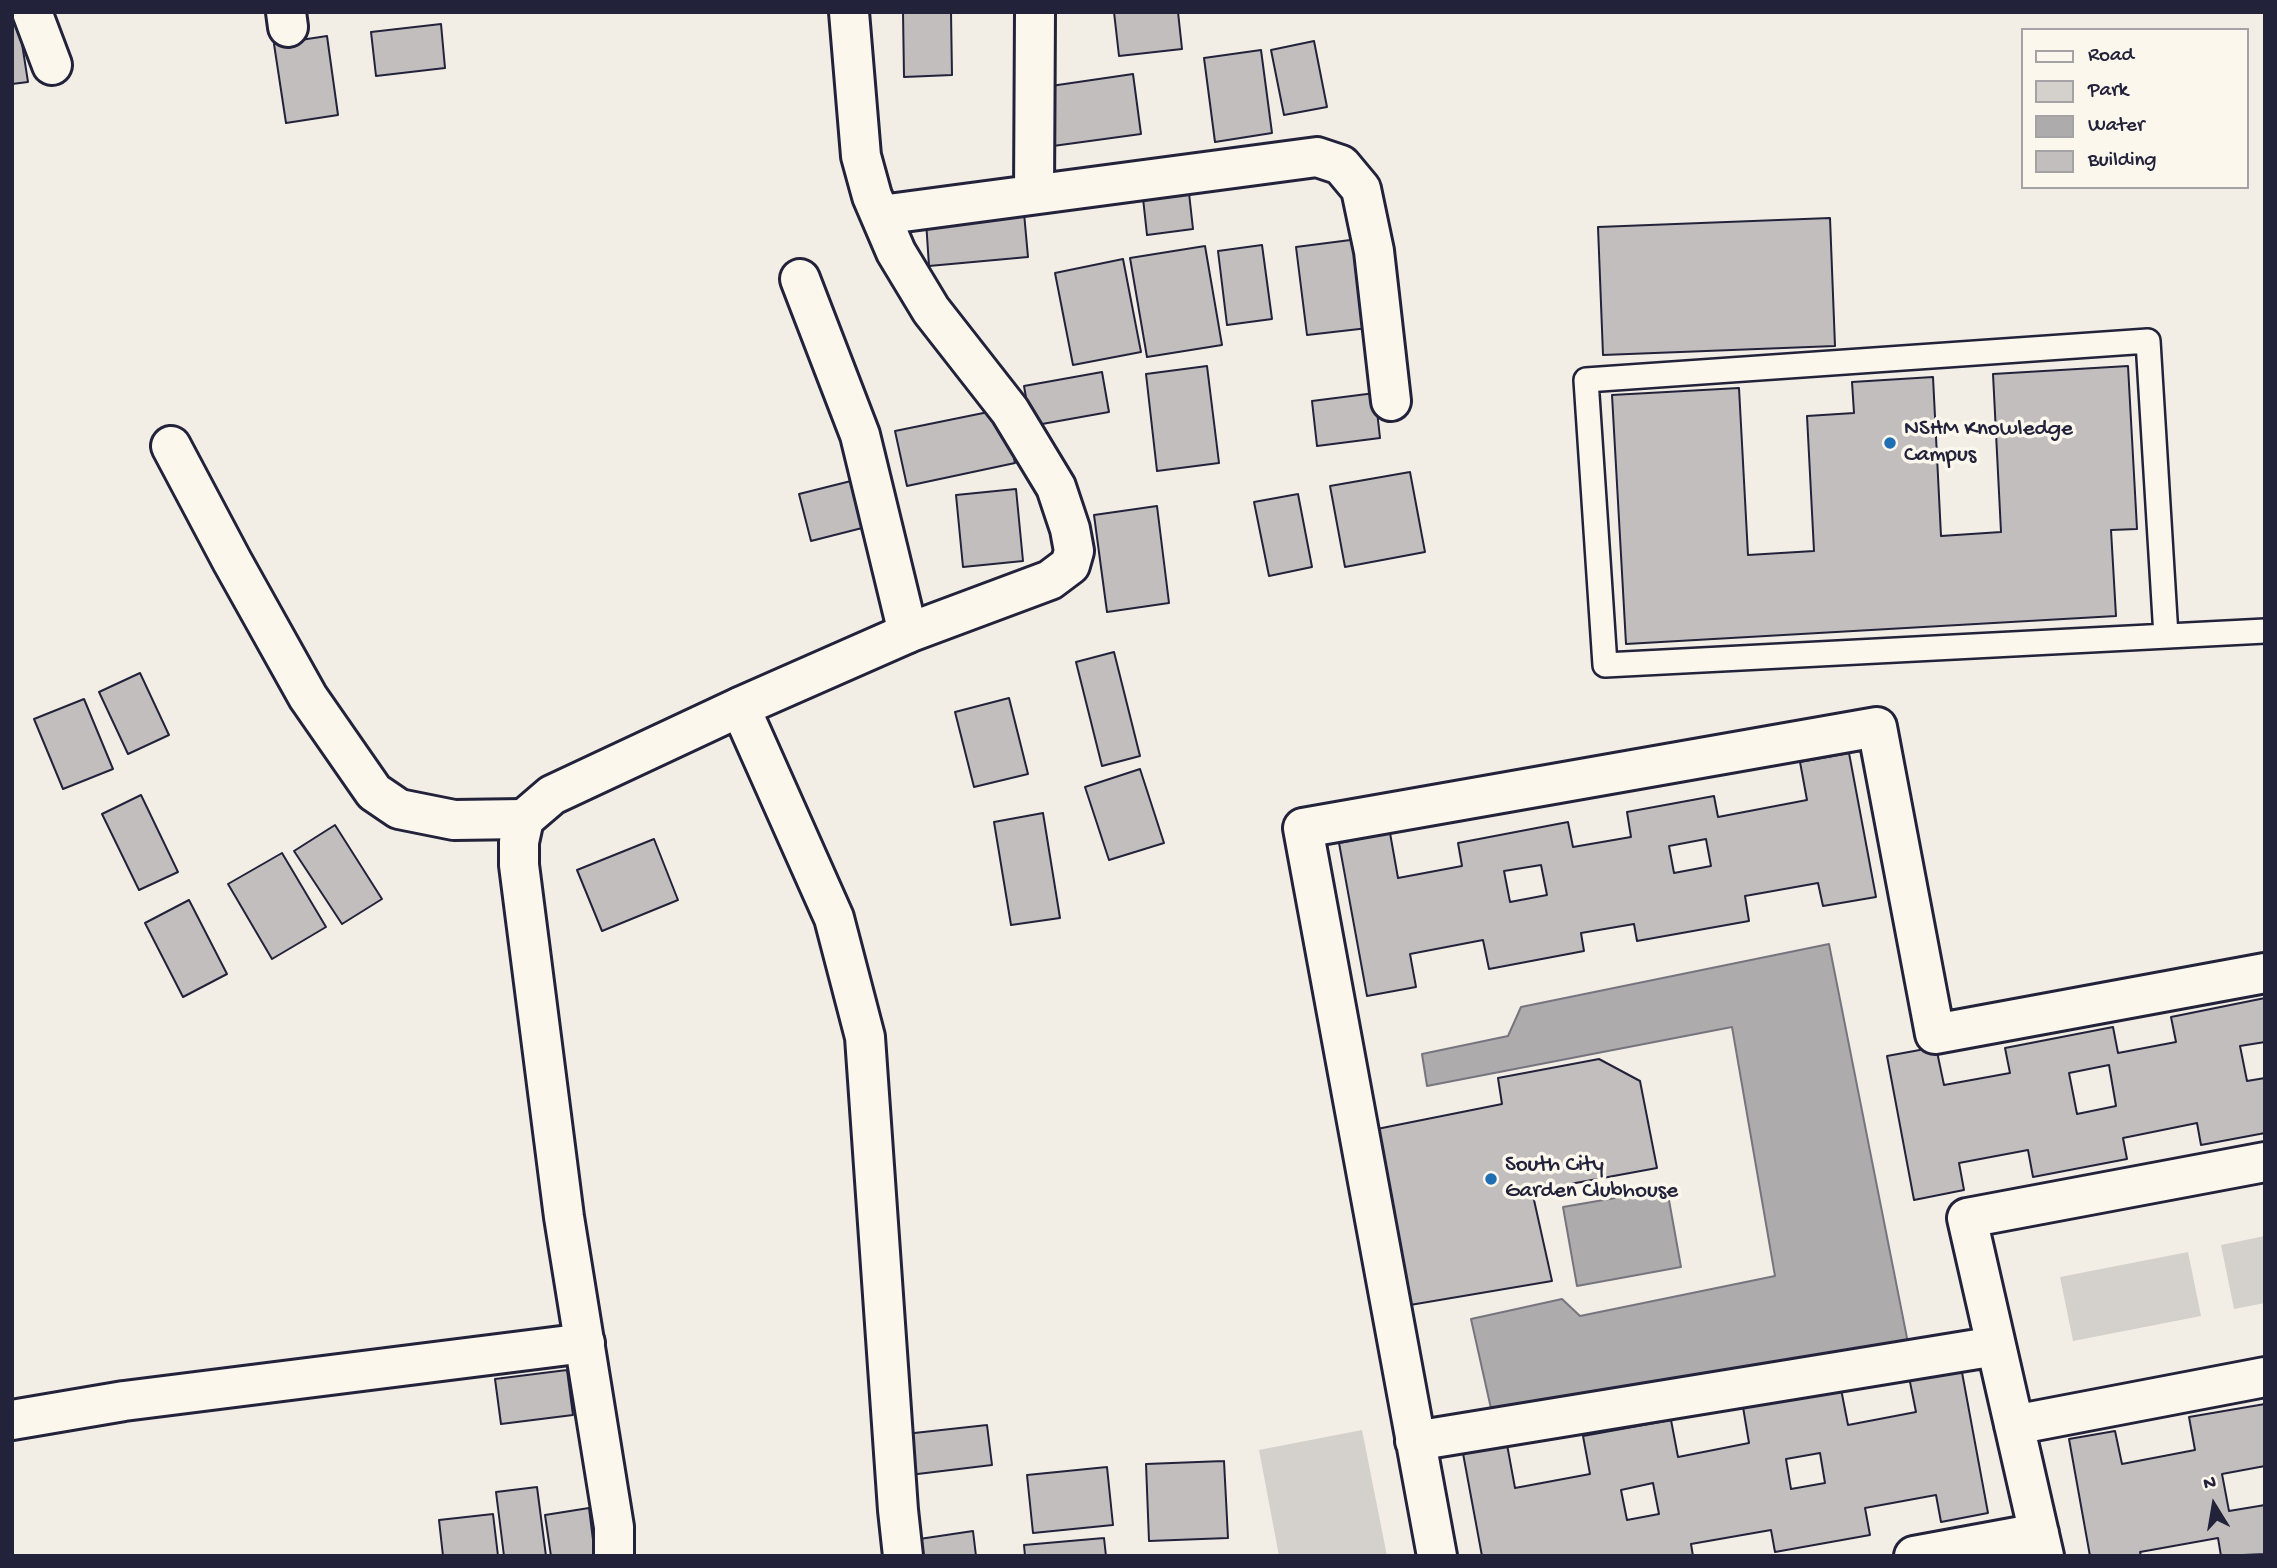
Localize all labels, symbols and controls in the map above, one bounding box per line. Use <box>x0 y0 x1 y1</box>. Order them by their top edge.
legend <box>2022 28 2249 189</box>
text: Road <box>2088 44 2134 69</box>
text: Park <box>2088 79 2128 104</box>
text: Water <box>2088 114 2144 139</box>
text: Building <box>2088 149 2157 174</box>
place label: NSHM Knowledge Campus <box>1904 416 2073 470</box>
marker: NSHM Knowledge Campus <box>1882 435 1898 451</box>
place label: South City Garden Clubhouse <box>1505 1152 1678 1206</box>
marker: South City Garden Clubhouse <box>1483 1171 1499 1187</box>
north arrow <box>2179 1470 2249 1540</box>
text: N <box>2202 1471 2218 1496</box>

